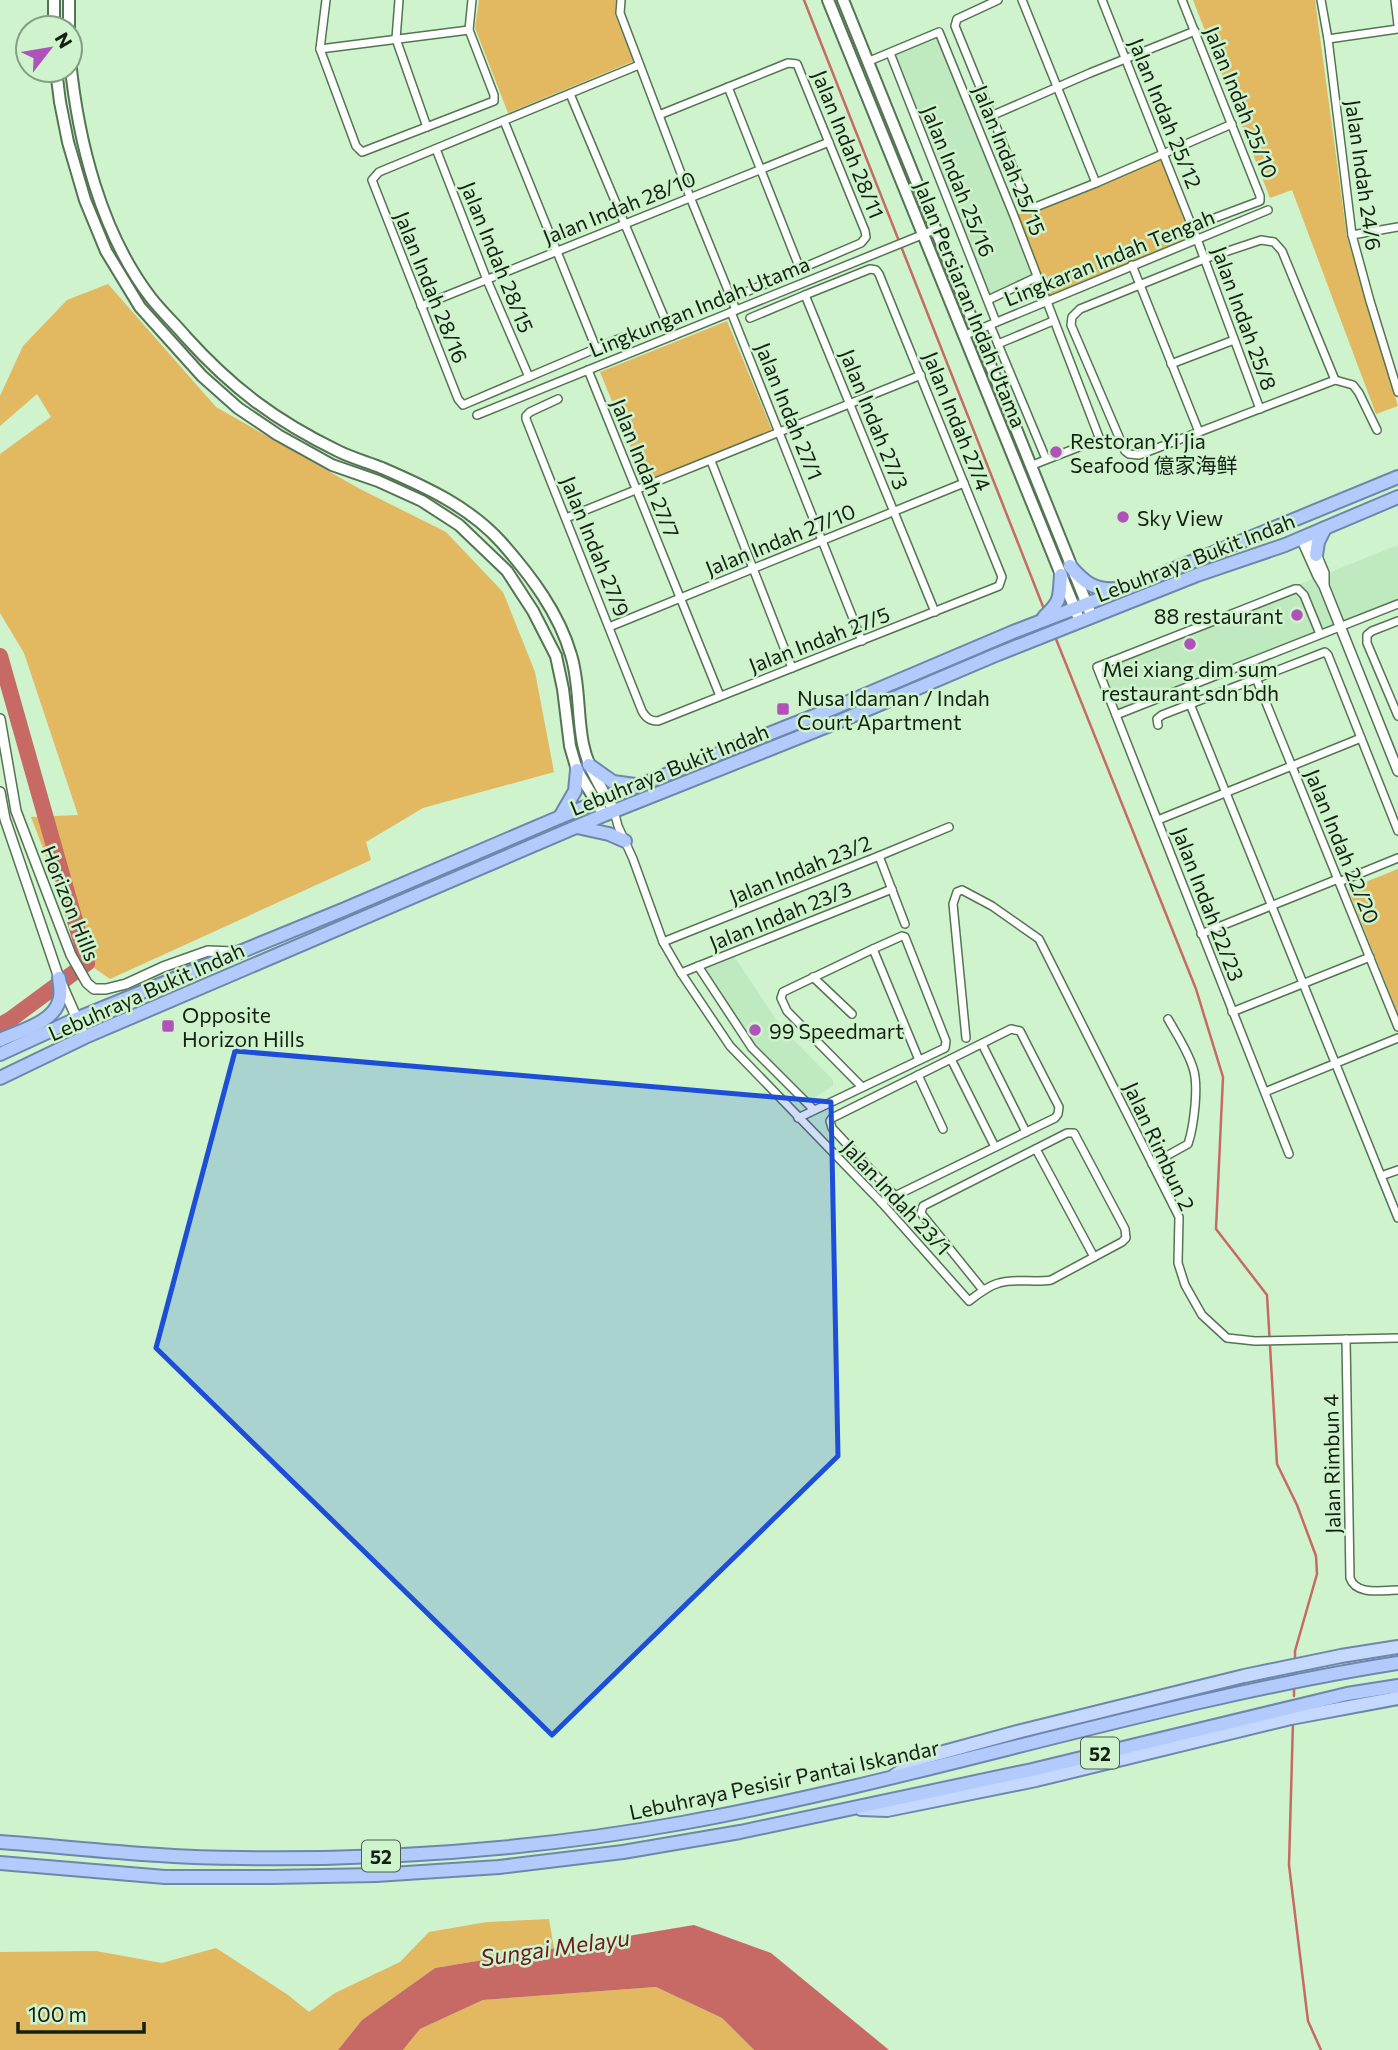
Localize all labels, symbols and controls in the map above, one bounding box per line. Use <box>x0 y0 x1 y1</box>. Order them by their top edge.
north arrow <box>14 14 84 84</box>
street label: Jalan Indah 25/10 <box>1200 22 1284 182</box>
text: N <box>50 28 78 52</box>
street label: Jalan Indah 25/12 <box>1124 34 1208 192</box>
street label: Jalan Indah 28/11 <box>808 66 890 222</box>
street label: Jalan Indah 25/15 <box>968 81 1052 239</box>
street label: Jalan Indah 24/6 <box>1341 98 1387 252</box>
street label: Jalan Indah 25/16 <box>917 102 1001 260</box>
street label: Jalan Indah 28/10 <box>539 165 699 249</box>
street label: Jalan Persiaran Indah Utama <box>910 177 1032 431</box>
street label: Jalan Indah 28/15 <box>456 178 540 336</box>
street label: Lingkaran Indah Tengah <box>1000 203 1218 311</box>
street label: Jalan Indah 28/16 <box>390 207 474 367</box>
street label: Jalan Indah 25/8 <box>1207 243 1283 393</box>
street label: Lingkungan Indah Utama <box>585 250 813 362</box>
street label: Jalan Indah 27/1 <box>751 339 829 483</box>
street label: Jalan Indah 27/3 <box>835 345 915 493</box>
street label: Jalan Indah 27/4 <box>919 348 997 495</box>
street label: Jalan Indah 27/7 <box>607 395 685 541</box>
place label: Restoran Yi Jia Seafood 億家海鲜 <box>1070 428 1237 477</box>
marker: Restoran Yi Jia Seafood 億家海鲜 <box>1048 444 1064 460</box>
street label: Jalan Indah 27/9 <box>556 472 636 620</box>
street label: Jalan Indah 27/10 <box>701 497 859 581</box>
place label: Sky View <box>1137 505 1223 530</box>
street label: Lebuhraya Bukit Indah <box>1092 507 1298 607</box>
marker: Sky View <box>1115 509 1131 525</box>
street label: Jalan Indah 27/5 <box>745 601 893 677</box>
place label: 88 restaurant <box>1154 603 1283 628</box>
marker: 88 restaurant <box>1289 607 1305 623</box>
marker: Mei xiang dim sum restaurant sdn bdh <box>1182 636 1198 652</box>
place label: Mei xiang dim sum restaurant sdn bdh <box>1101 656 1279 705</box>
place label: Nusa Idaman / Indah Court Apartment <box>797 685 990 734</box>
marker: Nusa Idaman / Indah Court Apartment <box>775 701 791 717</box>
street label: Lebuhraya Bukit Indah <box>566 718 772 820</box>
street label: Jalan Indah 22/20 <box>1301 765 1385 927</box>
street label: Jalan Indah 22/23 <box>1168 824 1250 984</box>
street label: Jalan Indah 23/2 <box>725 829 875 909</box>
street label: Horizon Hills <box>36 842 106 964</box>
street label: Jalan Indah 23/3 <box>705 875 855 955</box>
street label: Lebuhraya Bukit Indah <box>44 937 248 1045</box>
place label: Opposite Horizon Hills <box>182 1002 304 1051</box>
marker: Opposite Horizon Hills <box>160 1018 176 1034</box>
place label: 99 Speedmart <box>769 1018 904 1043</box>
marker: 99 Speedmart <box>747 1022 763 1038</box>
street label: Jalan Rimbun 2 <box>1119 1078 1201 1214</box>
street label: Jalan Indah 23/1 <box>837 1134 957 1260</box>
street label: Jalan Rimbun 4 <box>1317 1393 1345 1534</box>
street label: Lebuhraya Pesisir Pantai Iskandar <box>627 1734 941 1824</box>
road number: 52 <box>1081 1737 1119 1768</box>
road number: 52 <box>362 1840 400 1872</box>
water label: Sungai Melayu <box>479 1923 632 1971</box>
scale bar <box>18 1990 144 2034</box>
text: 100 m <box>28 2001 87 2026</box>

